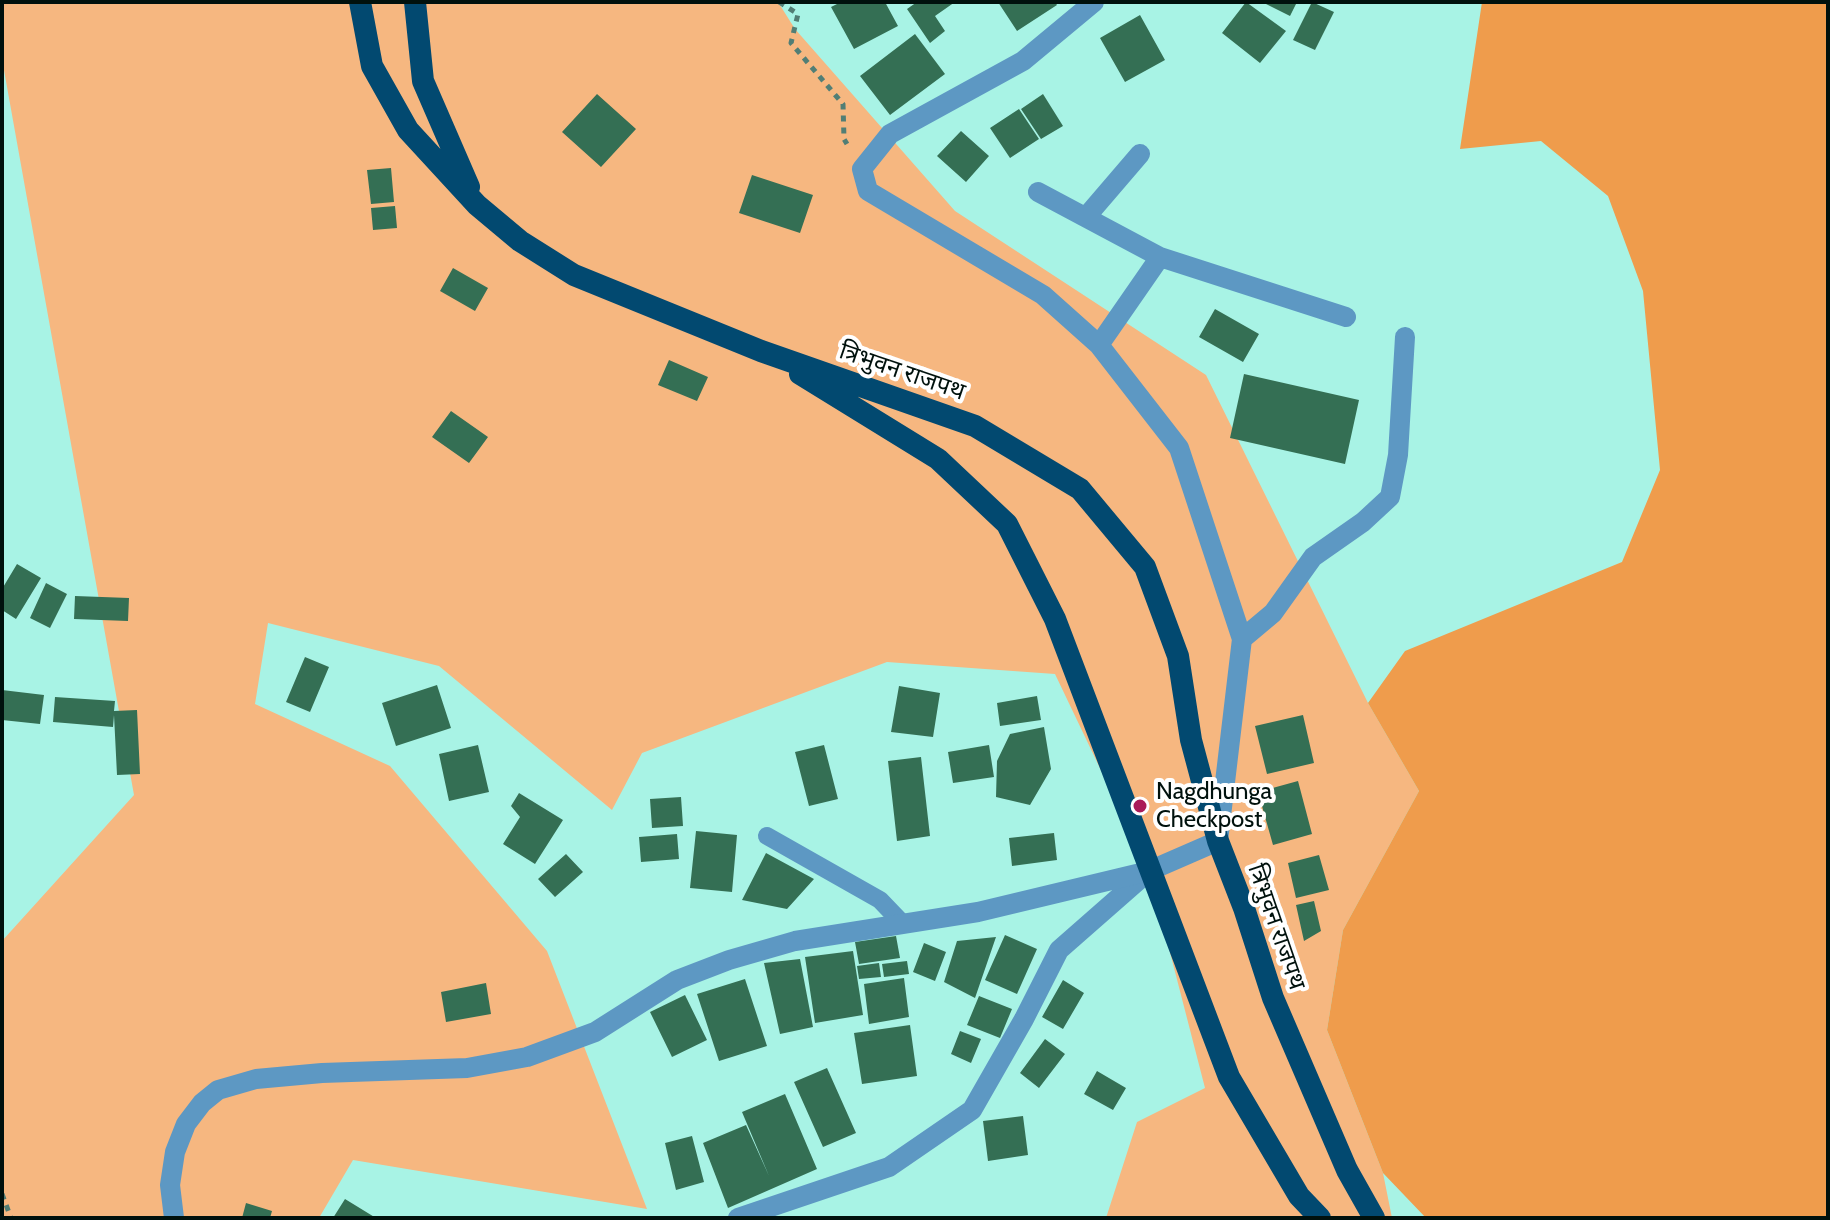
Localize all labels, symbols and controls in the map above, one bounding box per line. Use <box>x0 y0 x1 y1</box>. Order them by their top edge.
street label: त्रिभुवन राजपथ <box>835 337 969 407</box>
place label: Nagdhunga Checkpost <box>1156 778 1272 834</box>
marker: Nagdhunga Checkpost <box>1131 797 1149 815</box>
street label: त्रिभुवन राजपथ <box>1241 860 1311 994</box>

